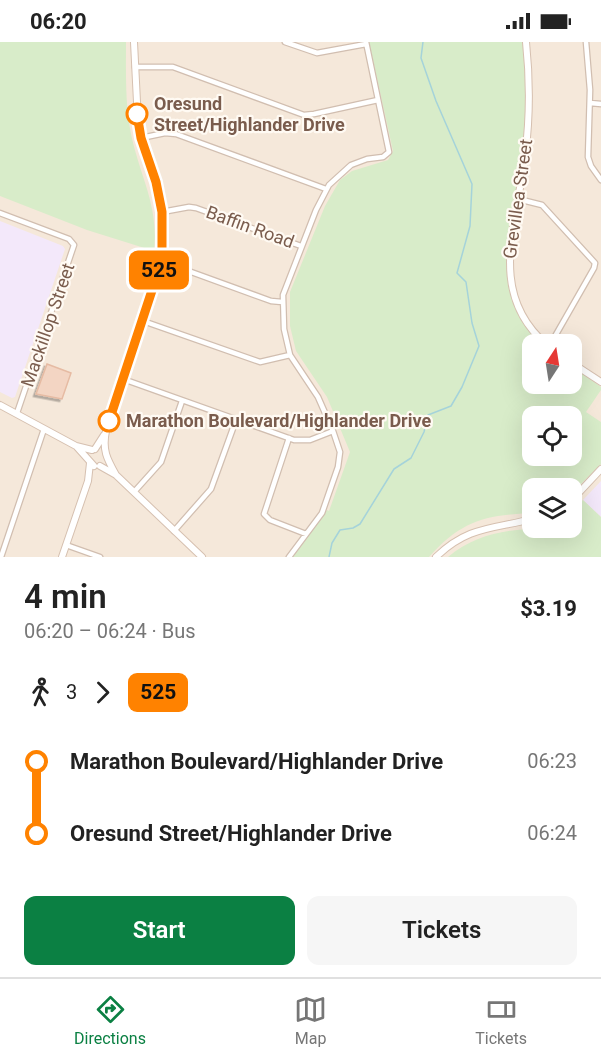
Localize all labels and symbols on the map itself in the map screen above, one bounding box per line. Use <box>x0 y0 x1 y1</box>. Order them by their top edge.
place label: Oresund Street/Highlander Drive <box>154 93 345 135</box>
marker: Oresund Street/Highlander Drive <box>126 103 148 125</box>
street label: Grevillea Street <box>499 138 536 260</box>
street label: Baffin Road <box>203 201 297 252</box>
line badge: 525 <box>124 250 194 290</box>
street label: Mackillop Street <box>17 260 79 389</box>
north arrow <box>522 334 582 394</box>
marker: Marathon Boulevard/Highlander Drive <box>98 410 120 432</box>
place label: Marathon Boulevard/Highlander Drive <box>126 410 431 431</box>

